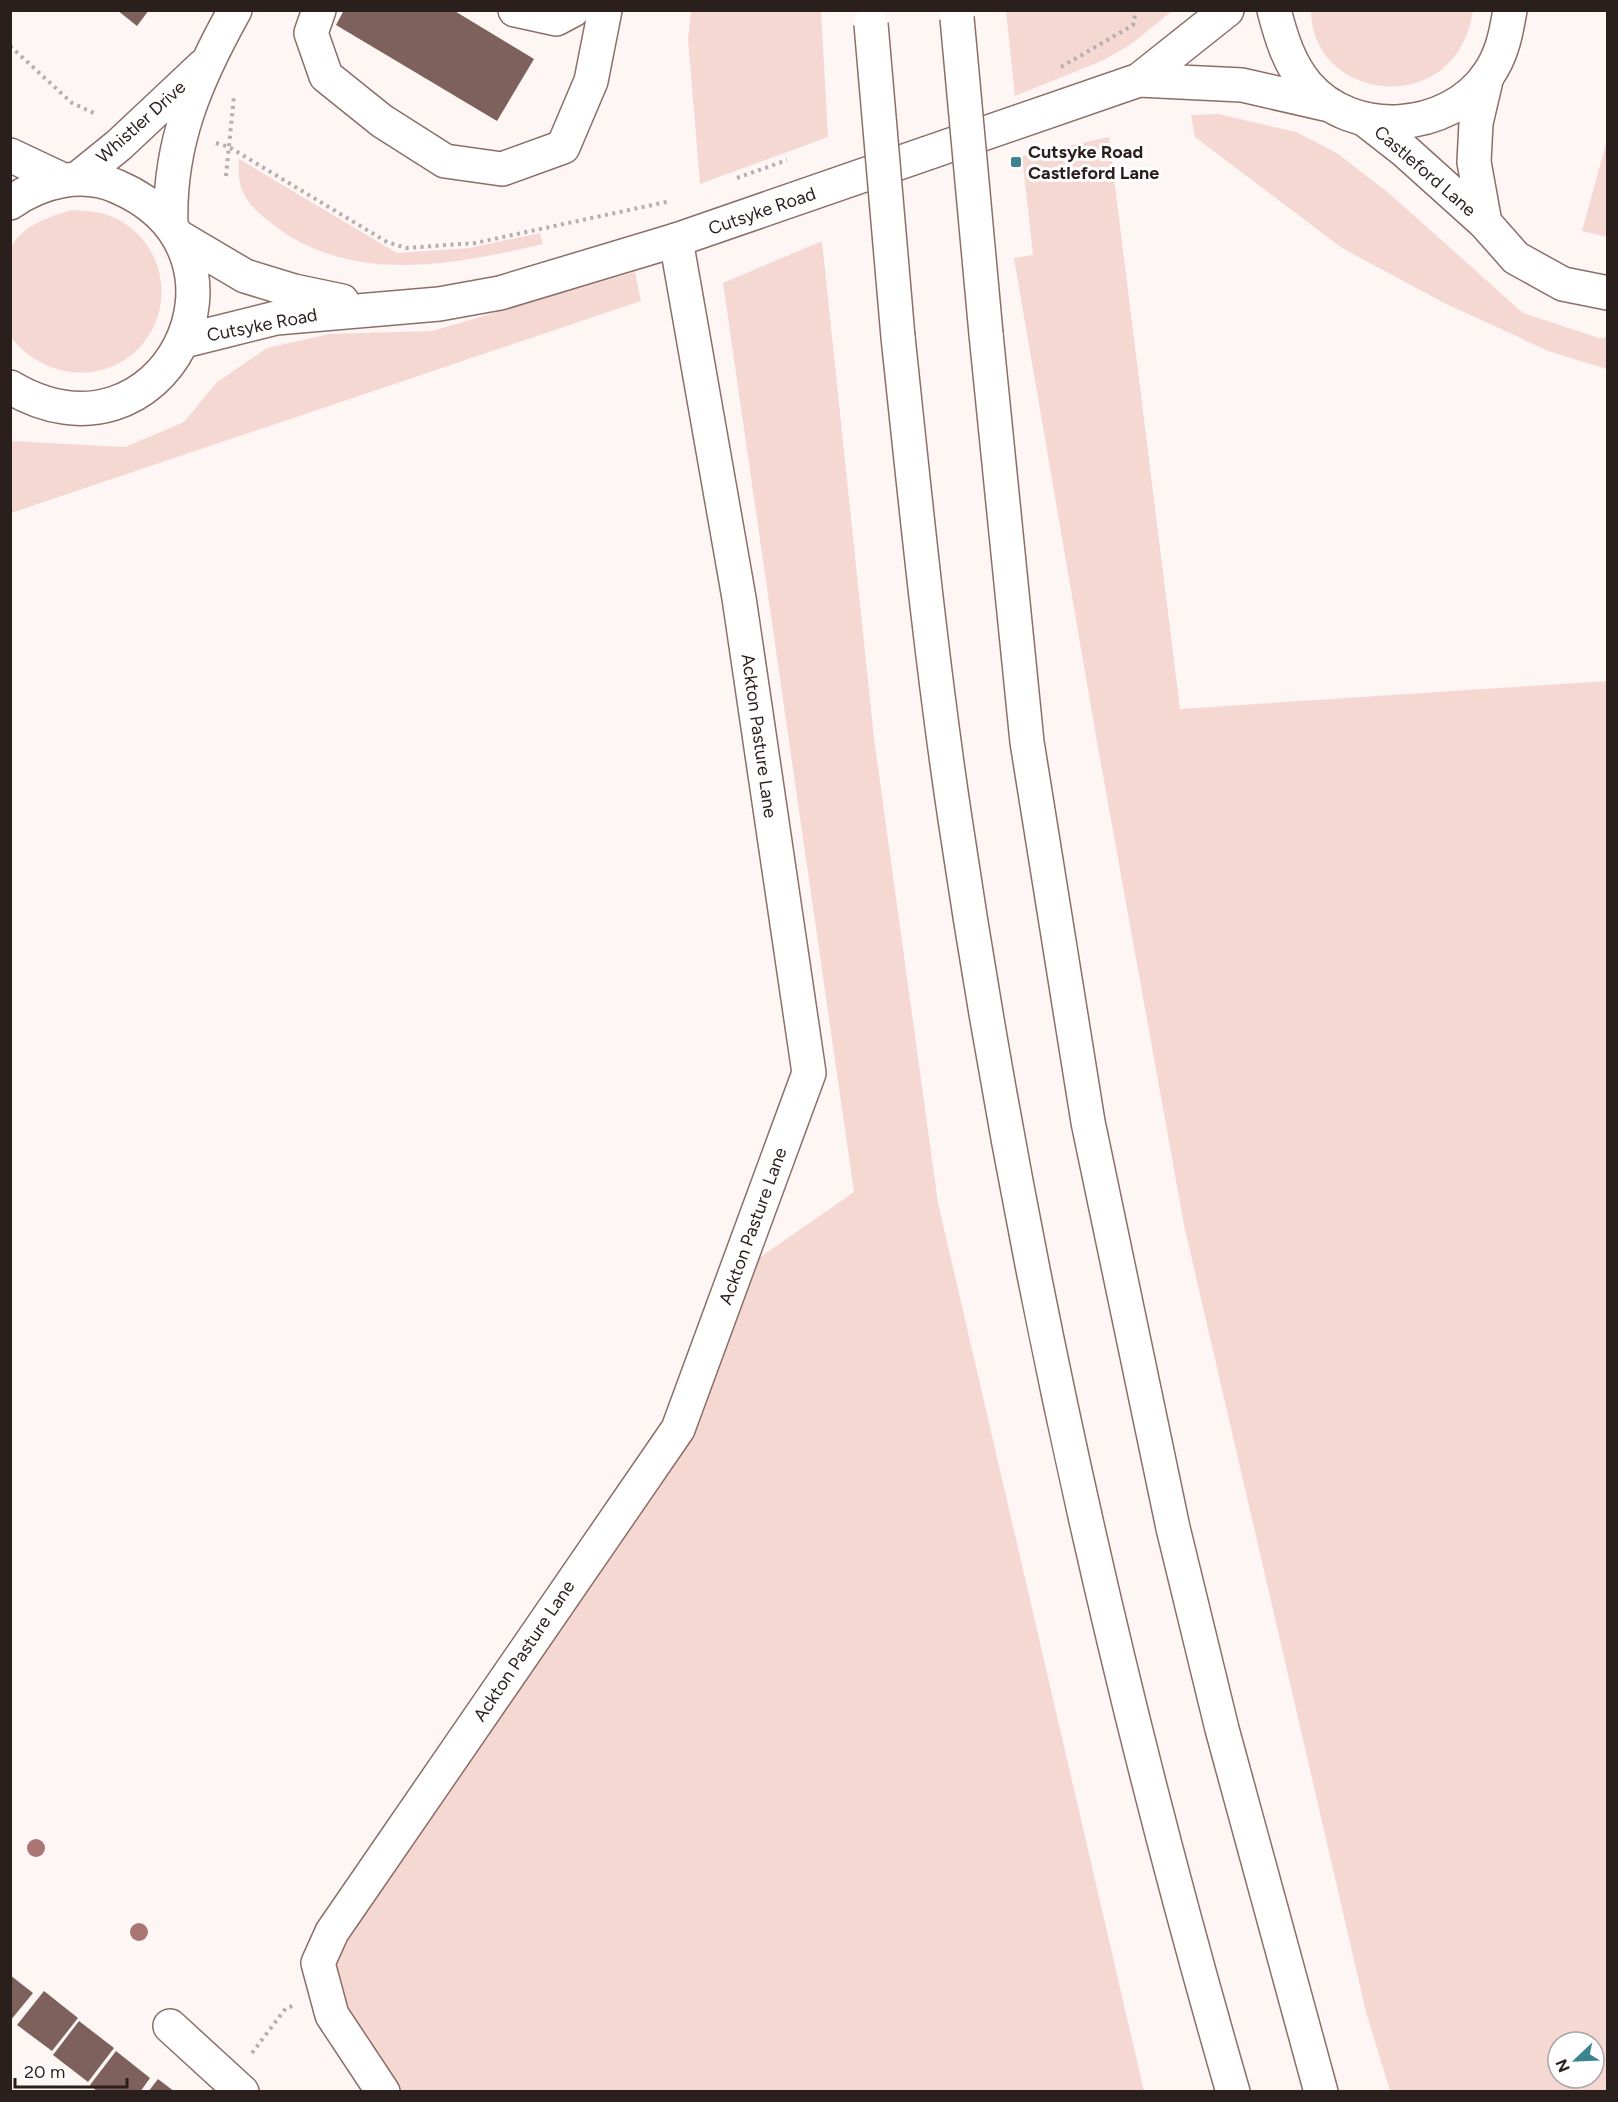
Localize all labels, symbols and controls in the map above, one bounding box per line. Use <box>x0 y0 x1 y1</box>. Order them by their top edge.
street label: Whistler Drive <box>92 76 190 168</box>
street label: Castleford Lane <box>1370 121 1481 221</box>
place label: Cutsyke Road Castleford Lane <box>1028 141 1159 184</box>
marker: Cutsyke Road Castleford Lane <box>1009 155 1023 169</box>
street label: Cutsyke Road <box>705 182 819 240</box>
street label: Cutsyke Road <box>205 304 319 346</box>
street label: Ackton Pasture Lane <box>737 652 781 820</box>
street label: Ackton Pasture Lane <box>714 1144 792 1308</box>
street label: Ackton Pasture Lane <box>469 1576 580 1726</box>
north arrow <box>1546 2030 1606 2090</box>
scale bar <box>15 2051 128 2089</box>
text: N <box>1551 2056 1574 2075</box>
text: 20 m <box>24 2061 65 2083</box>

